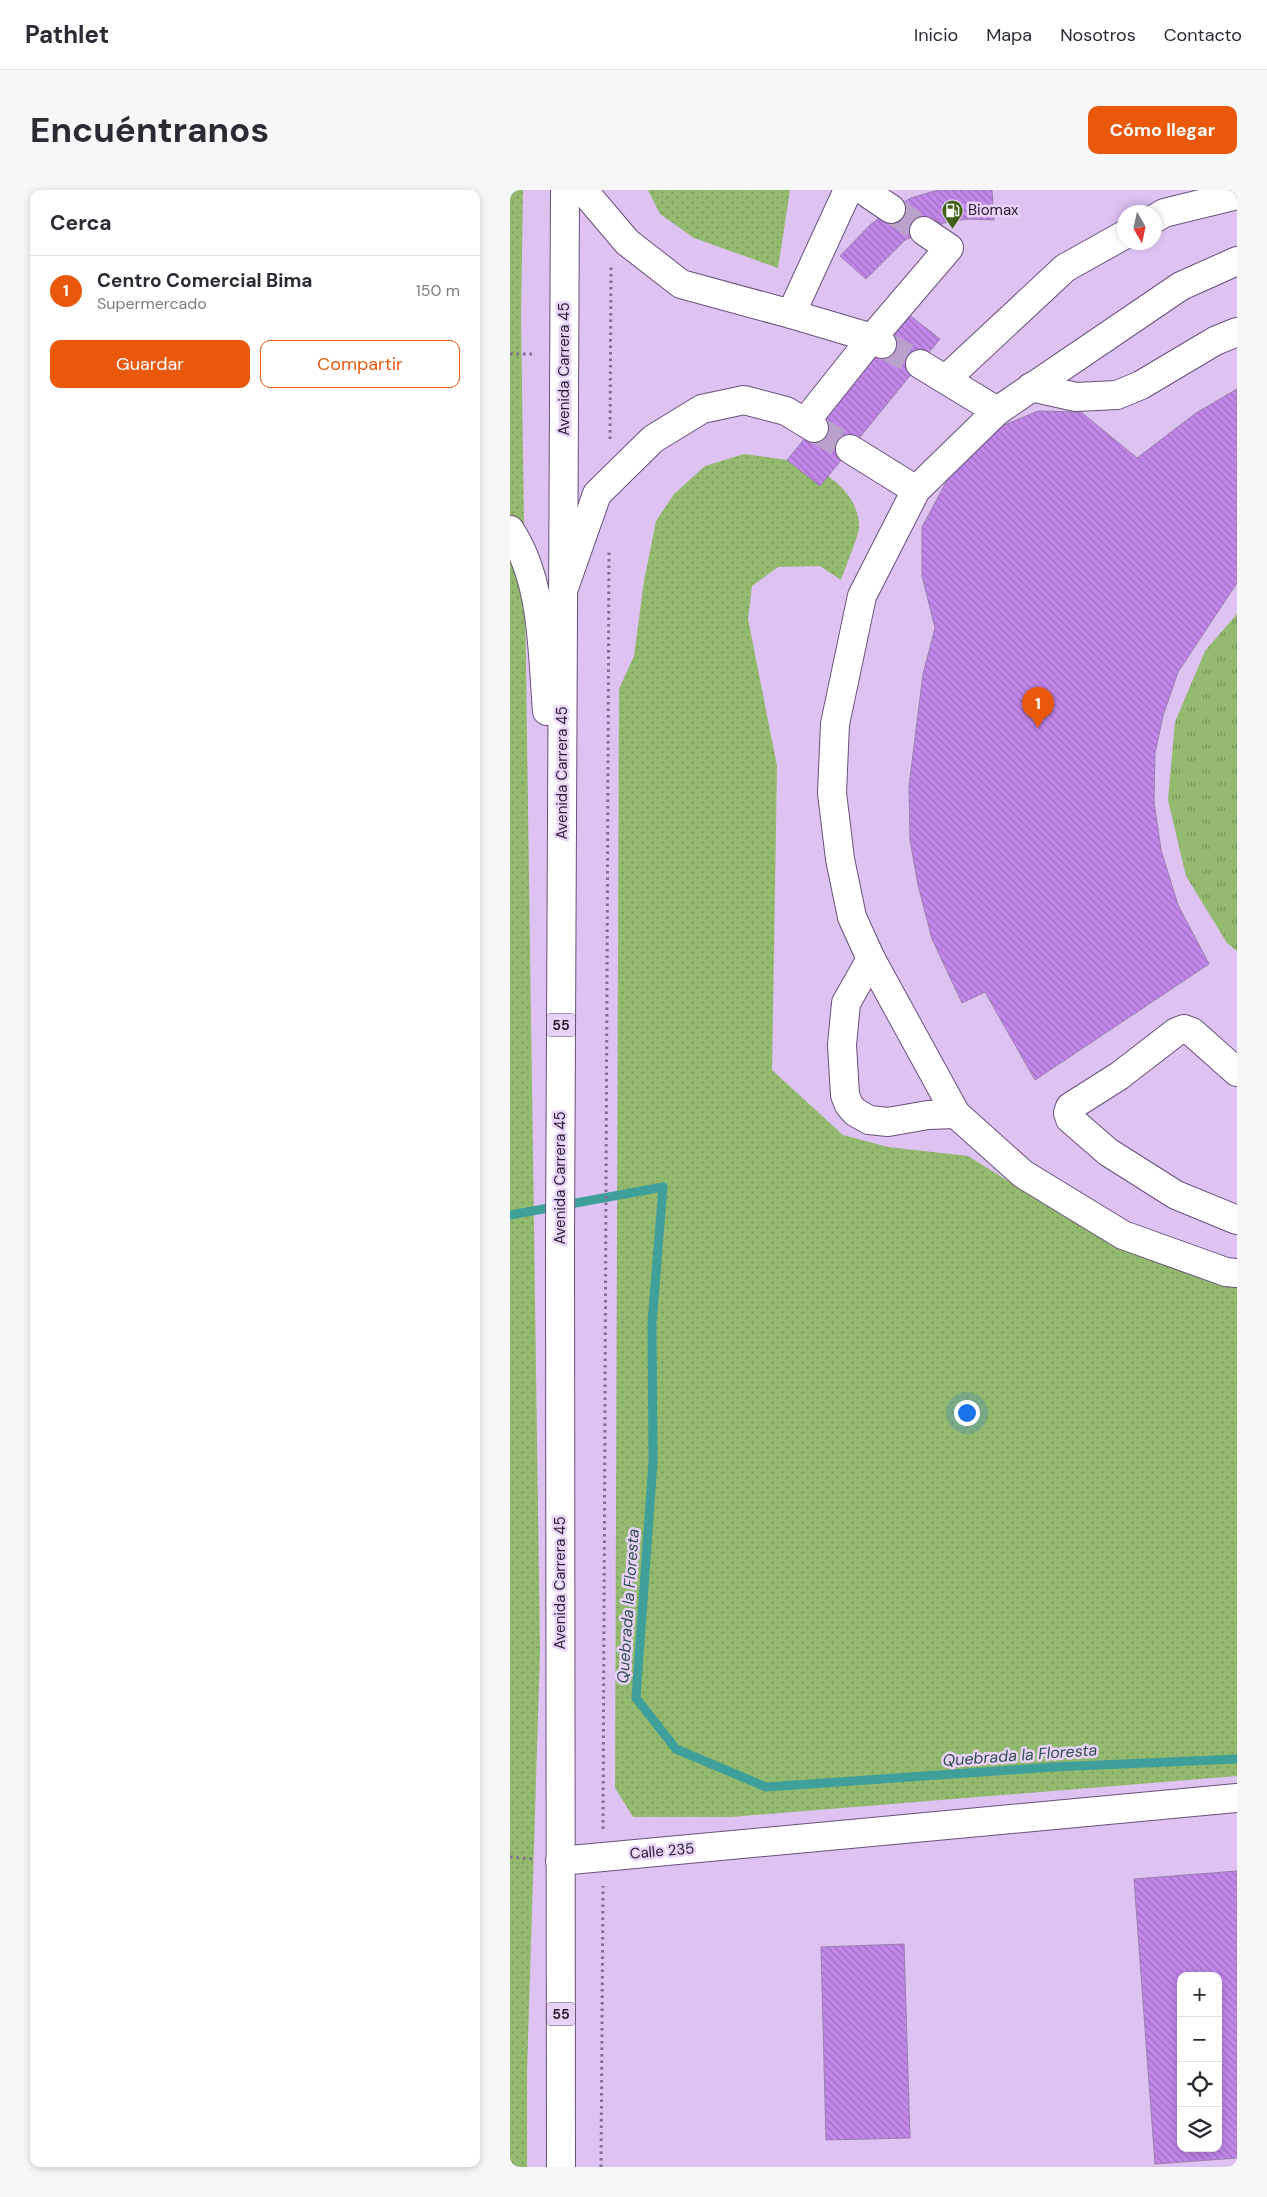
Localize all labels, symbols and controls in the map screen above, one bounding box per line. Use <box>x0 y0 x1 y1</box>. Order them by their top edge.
text: Pathlet <box>25 19 109 50</box>
text: Inicio <box>914 23 958 47</box>
text: Mapa <box>986 23 1032 47</box>
text: Nosotros <box>1060 23 1136 47</box>
text: Contacto <box>1164 23 1242 47</box>
button: Cómo llegar <box>1088 106 1237 154</box>
text: Encuéntranos <box>30 107 269 153</box>
fuel station icon: Biomax <box>940 198 964 229</box>
place label: Biomax <box>968 200 1019 220</box>
north arrow <box>1117 205 1162 250</box>
text: Cerca <box>50 209 112 237</box>
text: Centro Comercial Bima <box>97 268 312 293</box>
text: 1 <box>63 280 69 301</box>
text: 150 m <box>416 280 460 301</box>
text: Supermercado <box>97 293 207 314</box>
street label: Avenida Carrera 45 <box>554 302 574 436</box>
button: Guardar <box>50 340 250 388</box>
button: Compartir <box>260 340 460 388</box>
pin: 1 <box>1022 687 1054 728</box>
street label: Avenida Carrera 45 <box>552 706 572 840</box>
road number: 55 <box>547 1014 575 1036</box>
street label: Avenida Carrera 45 <box>550 1111 570 1245</box>
your location <box>954 1400 980 1426</box>
street label: Avenida Carrera 45 <box>550 1516 570 1650</box>
water label: Quebrada la Floresta <box>612 1528 644 1684</box>
water label: Quebrada la Floresta <box>942 1739 1098 1771</box>
street label: Calle 235 <box>629 1838 695 1864</box>
map controls <box>1177 1972 1222 2152</box>
button: + <box>1177 1972 1222 2017</box>
road number: 55 <box>547 2002 575 2026</box>
button: − <box>1177 2017 1222 2062</box>
button: locate <box>1177 2062 1222 2107</box>
button: layers <box>1177 2107 1222 2152</box>

